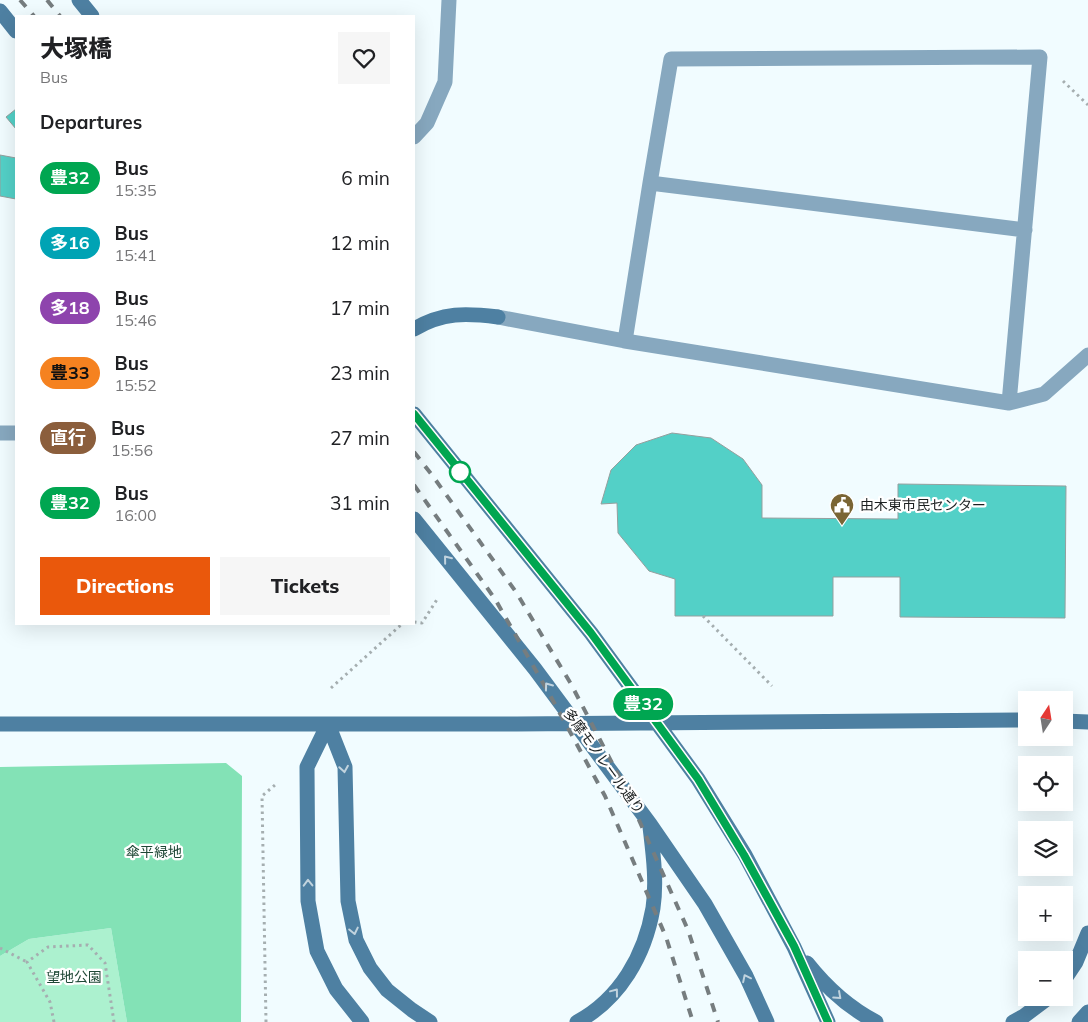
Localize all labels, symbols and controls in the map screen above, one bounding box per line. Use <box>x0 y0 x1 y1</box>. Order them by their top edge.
button: heart <box>338 32 390 84</box>
text: 大塚橋 <box>40 33 112 63</box>
text: Bus <box>40 67 68 87</box>
text: Departures <box>40 110 142 134</box>
text: Bus <box>115 156 149 180</box>
text: 豊32 <box>50 166 90 189</box>
text: 6 min <box>341 166 390 190</box>
text: 15:35 <box>115 180 157 200</box>
text: Bus <box>115 221 149 245</box>
text: 多16 <box>50 231 90 254</box>
text: 12 min <box>330 231 390 255</box>
text: 15:41 <box>115 245 157 265</box>
text: Bus <box>115 286 149 310</box>
text: 多18 <box>50 296 90 319</box>
text: 17 min <box>330 296 390 320</box>
text: 15:46 <box>115 310 157 330</box>
text: Bus <box>115 351 149 375</box>
text: 豊33 <box>50 361 90 384</box>
text: 23 min <box>330 361 390 385</box>
text: 15:52 <box>115 375 157 395</box>
text: Bus <box>111 416 145 440</box>
text: 直行 <box>50 426 86 449</box>
text: 27 min <box>330 426 390 450</box>
text: 15:56 <box>111 440 153 460</box>
unlabelled marker <box>449 461 471 483</box>
text: Bus <box>115 481 149 505</box>
text: 豊32 <box>50 491 90 514</box>
text: 31 min <box>330 491 390 515</box>
public building icon: 由木東市民センター <box>829 492 855 526</box>
place label: 由木東市民センター <box>860 496 986 514</box>
text: 16:00 <box>115 505 157 525</box>
one-way arrow <box>443 556 452 565</box>
button: Directions <box>40 557 210 615</box>
button: Tickets <box>220 557 390 615</box>
one-way arrow <box>545 682 554 692</box>
line badge: 豊32 <box>614 688 672 720</box>
north arrow <box>1018 691 1072 746</box>
map controls <box>1018 691 1073 1006</box>
text: 豊32 <box>623 692 663 715</box>
street label: 多摩モノレール通り <box>560 705 648 817</box>
button: locate <box>1018 756 1073 811</box>
one-way arrow <box>339 765 349 774</box>
button: layers <box>1018 821 1073 876</box>
park label: 傘平緑地 <box>126 843 182 861</box>
one-way arrow <box>303 879 313 886</box>
button: + <box>1018 886 1073 941</box>
one-way arrow <box>349 926 359 935</box>
button: − <box>1018 951 1073 1006</box>
park label: 望地公園 <box>46 968 102 986</box>
one-way arrow <box>742 974 753 983</box>
one-way arrow <box>609 989 617 998</box>
one-way arrow <box>832 990 841 999</box>

